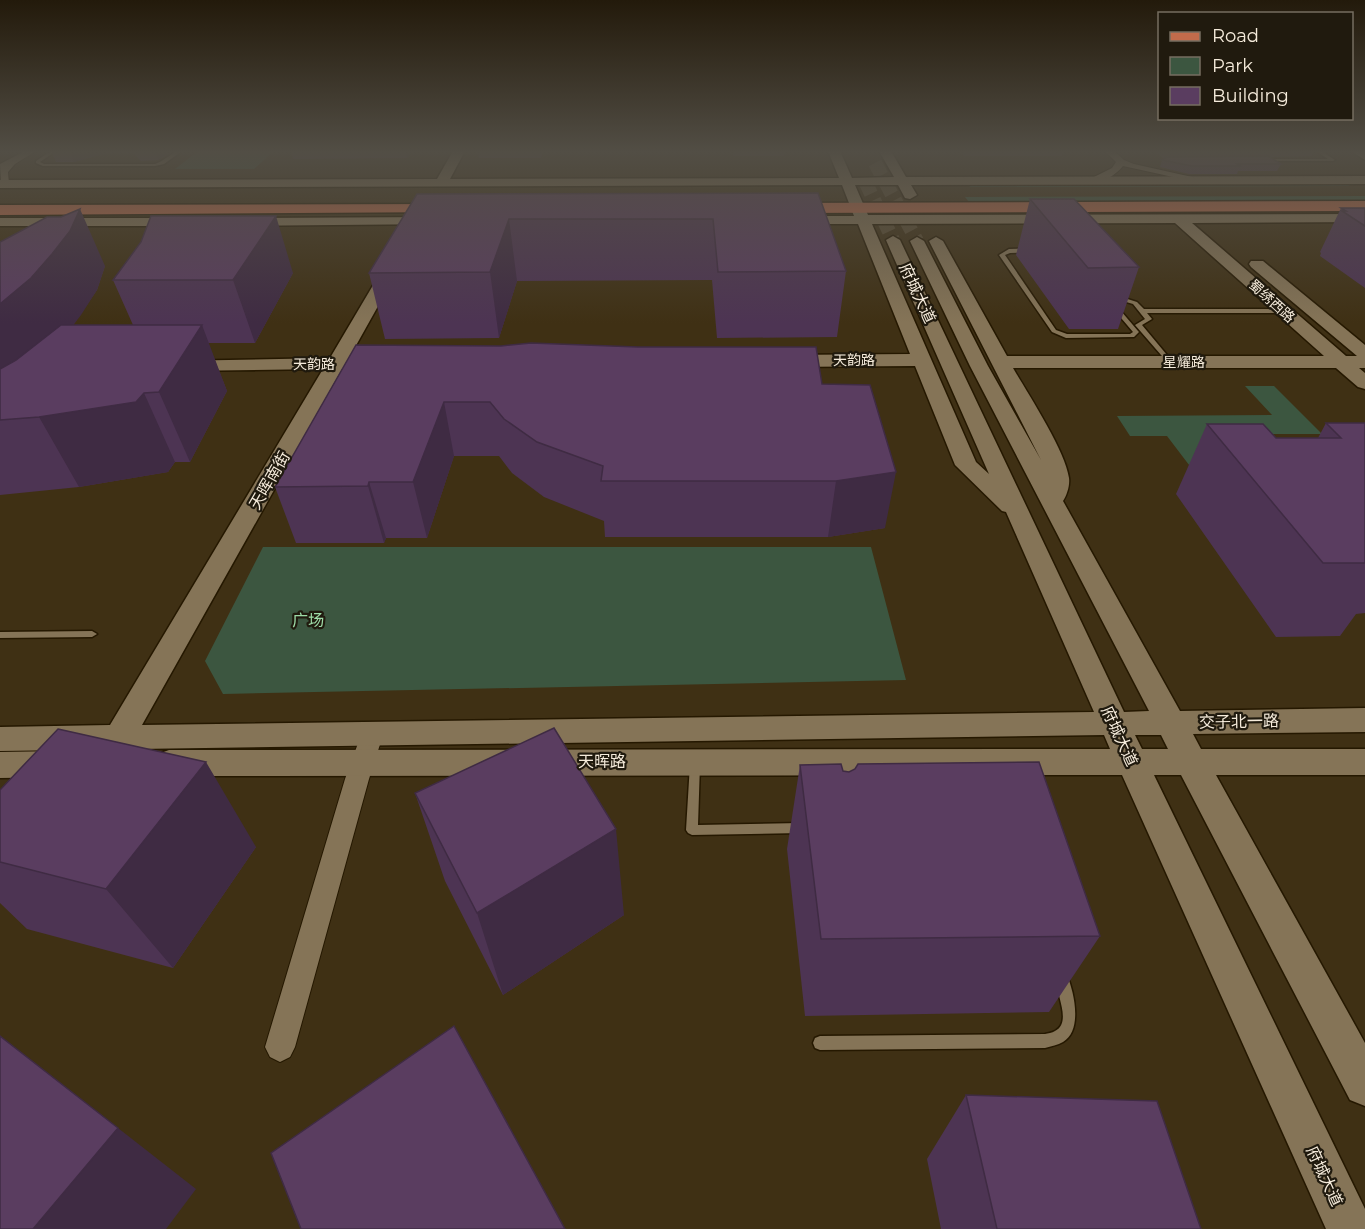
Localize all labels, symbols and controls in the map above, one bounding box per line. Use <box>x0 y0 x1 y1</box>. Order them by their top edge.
legend <box>1158 12 1353 120</box>
text: Road <box>1212 25 1259 47</box>
text: Park <box>1212 55 1253 77</box>
text: Building <box>1212 85 1289 107</box>
street label: 府城大道 <box>895 260 940 326</box>
street label: 蜀绣西路 <box>1245 276 1299 326</box>
street label: 天韵路 <box>833 351 875 369</box>
street label: 星耀路 <box>1163 353 1205 371</box>
street label: 天韵路 <box>293 355 335 373</box>
street label: 天晖南街 <box>245 448 294 513</box>
park label: 广场 <box>292 611 324 630</box>
street label: 府城大道 <box>1097 703 1142 769</box>
street label: 交子北一路 <box>1199 711 1279 732</box>
street label: 天晖路 <box>578 752 626 771</box>
street label: 府城大道 <box>1302 1143 1347 1209</box>

